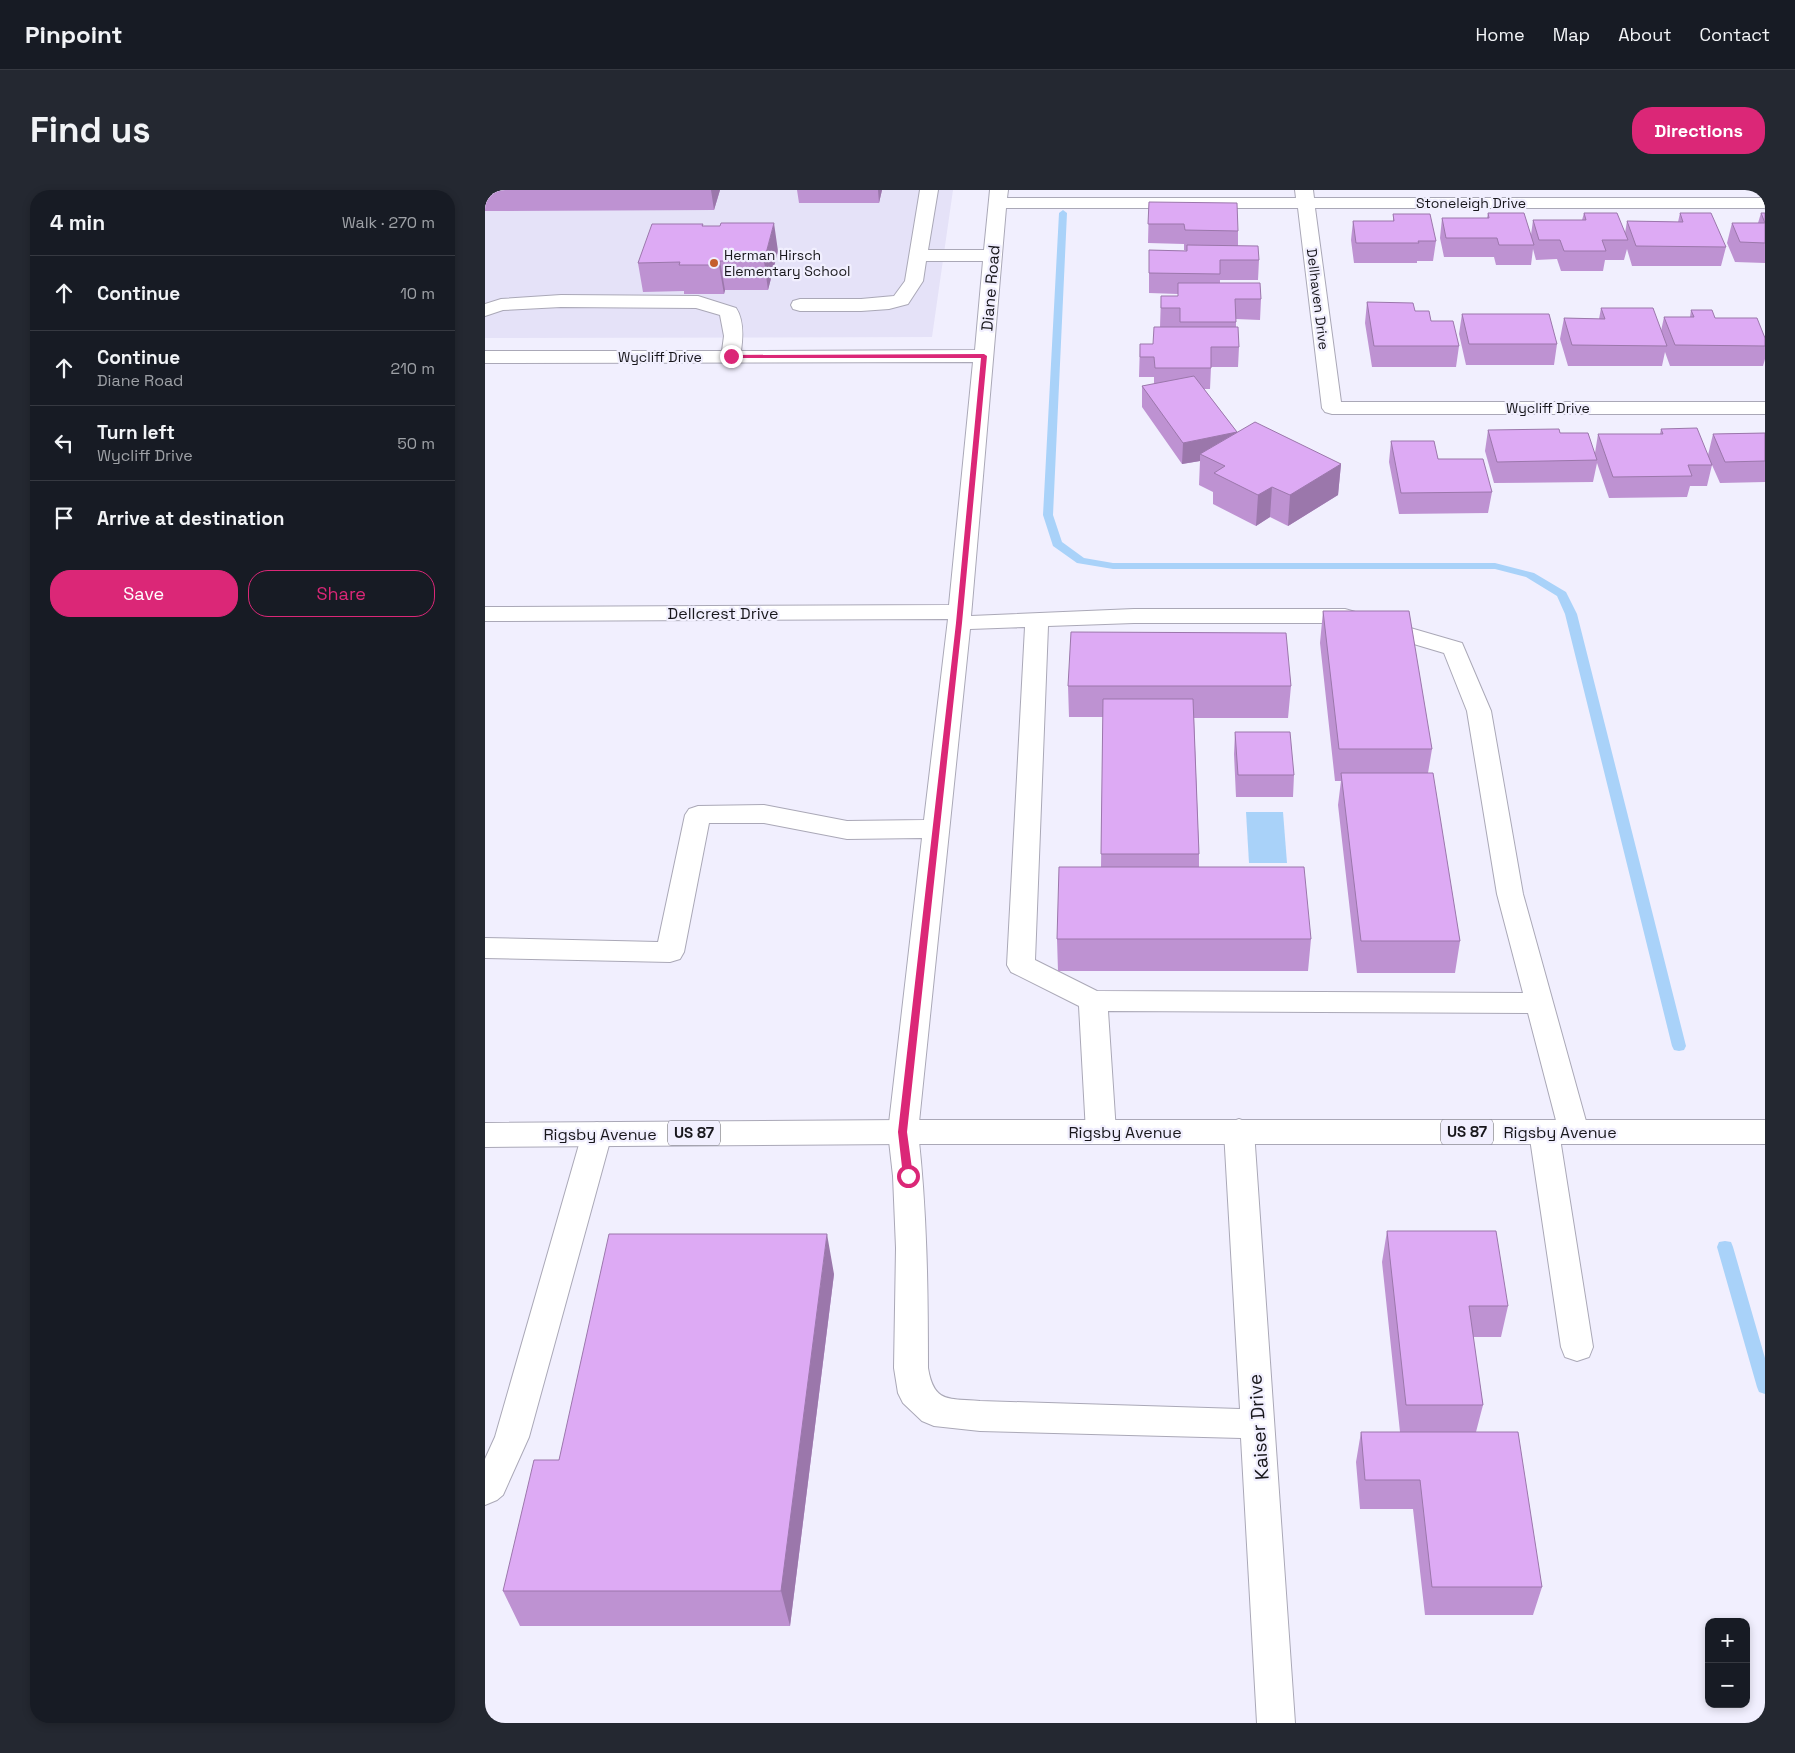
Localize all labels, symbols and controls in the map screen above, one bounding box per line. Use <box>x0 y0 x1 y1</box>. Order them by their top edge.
text: Pinpoint <box>25 19 122 50</box>
text: Home <box>1476 23 1525 46</box>
text: Map <box>1553 23 1590 46</box>
text: About <box>1618 23 1672 46</box>
text: Contact <box>1700 23 1770 46</box>
button: Directions <box>1632 107 1765 154</box>
text: Find us <box>30 108 151 152</box>
street label: Stoneleigh Drive <box>1416 194 1526 212</box>
text: 4 min <box>50 209 105 236</box>
text: Walk · 270 m <box>342 212 435 233</box>
street label: Diane Road <box>976 244 1005 332</box>
place label: Herman Hirsch Elementary School <box>724 246 850 280</box>
street label: Dellhaven Drive <box>1303 247 1333 351</box>
marker: Herman Hirsch Elementary School <box>708 257 720 269</box>
icon: ahead <box>50 279 78 307</box>
text: Continue <box>97 281 180 306</box>
text: 10 m <box>400 283 435 304</box>
text: Continue <box>97 345 180 370</box>
route end <box>720 345 743 368</box>
street label: Wycliff Drive <box>618 348 702 366</box>
icon: ahead <box>50 354 78 382</box>
text: 210 m <box>391 358 435 379</box>
text: Diane Road <box>97 370 183 391</box>
street label: Wycliff Drive <box>1506 399 1590 417</box>
text: Turn left <box>97 420 175 445</box>
icon: left <box>50 429 78 457</box>
text: 50 m <box>397 433 435 454</box>
text: Wycliff Drive <box>97 445 193 466</box>
icon: arrive <box>50 504 78 532</box>
text: Arrive at destination <box>97 506 285 531</box>
button: Save <box>50 570 238 617</box>
button: Share <box>248 570 435 617</box>
street label: Dellcrest Drive <box>668 603 778 624</box>
road number: US 87 <box>668 1120 720 1146</box>
road number: US 87 <box>1441 1120 1493 1144</box>
street label: Rigsby Avenue <box>1068 1122 1182 1143</box>
street label: Rigsby Avenue <box>1503 1122 1617 1143</box>
street label: Rigsby Avenue <box>543 1124 657 1145</box>
route start <box>897 1165 920 1188</box>
street label: Kaiser Drive <box>1242 1373 1275 1481</box>
map controls <box>1705 1618 1750 1708</box>
button: + <box>1705 1618 1750 1663</box>
button: − <box>1705 1663 1750 1708</box>

